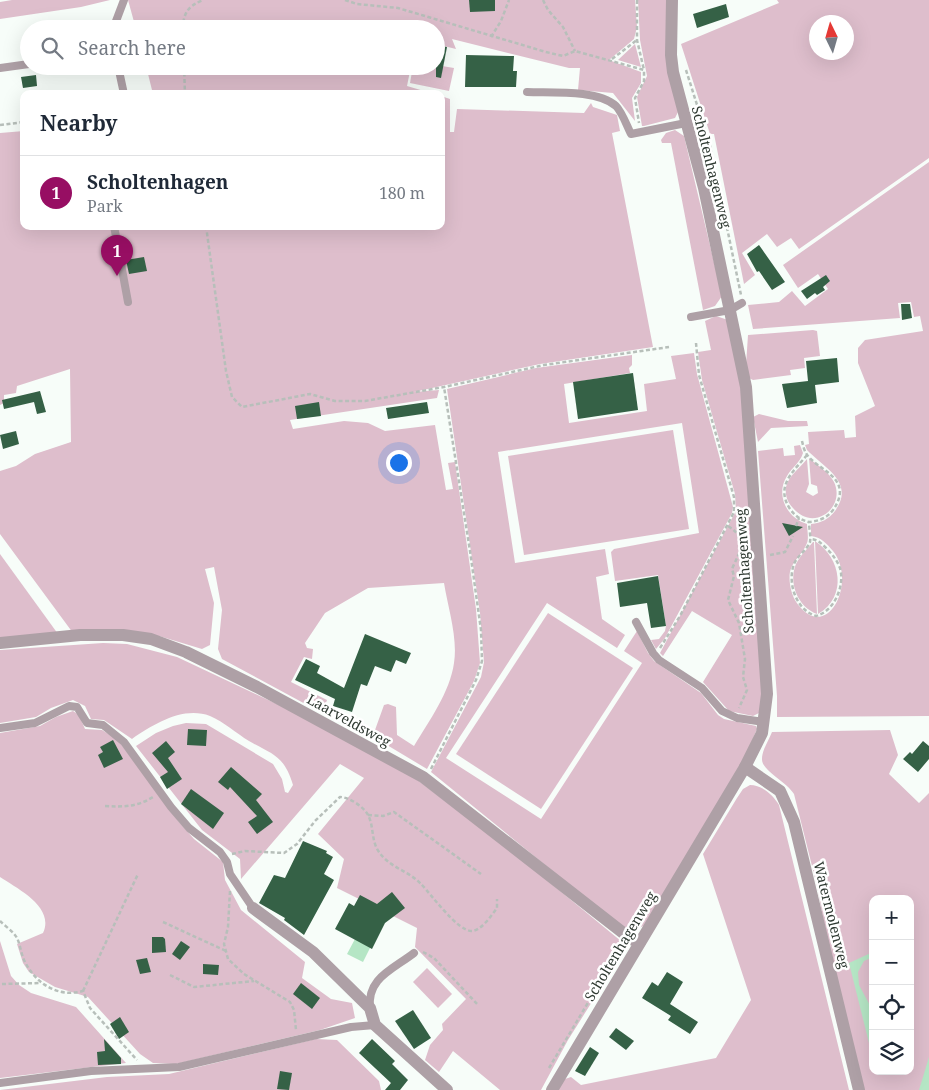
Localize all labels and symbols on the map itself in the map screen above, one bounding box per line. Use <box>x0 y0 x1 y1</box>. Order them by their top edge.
north arrow <box>809 15 854 60</box>
street label: Scholtenhagenweg <box>688 104 736 230</box>
pin: 1 <box>101 235 133 276</box>
your location <box>386 450 412 476</box>
street label: Scholtenhagenweg <box>730 507 758 634</box>
street label: Laarveldsweg <box>304 689 395 751</box>
street label: Watermolenweg <box>809 859 855 971</box>
street label: Scholtenhagenweg <box>580 887 661 1005</box>

